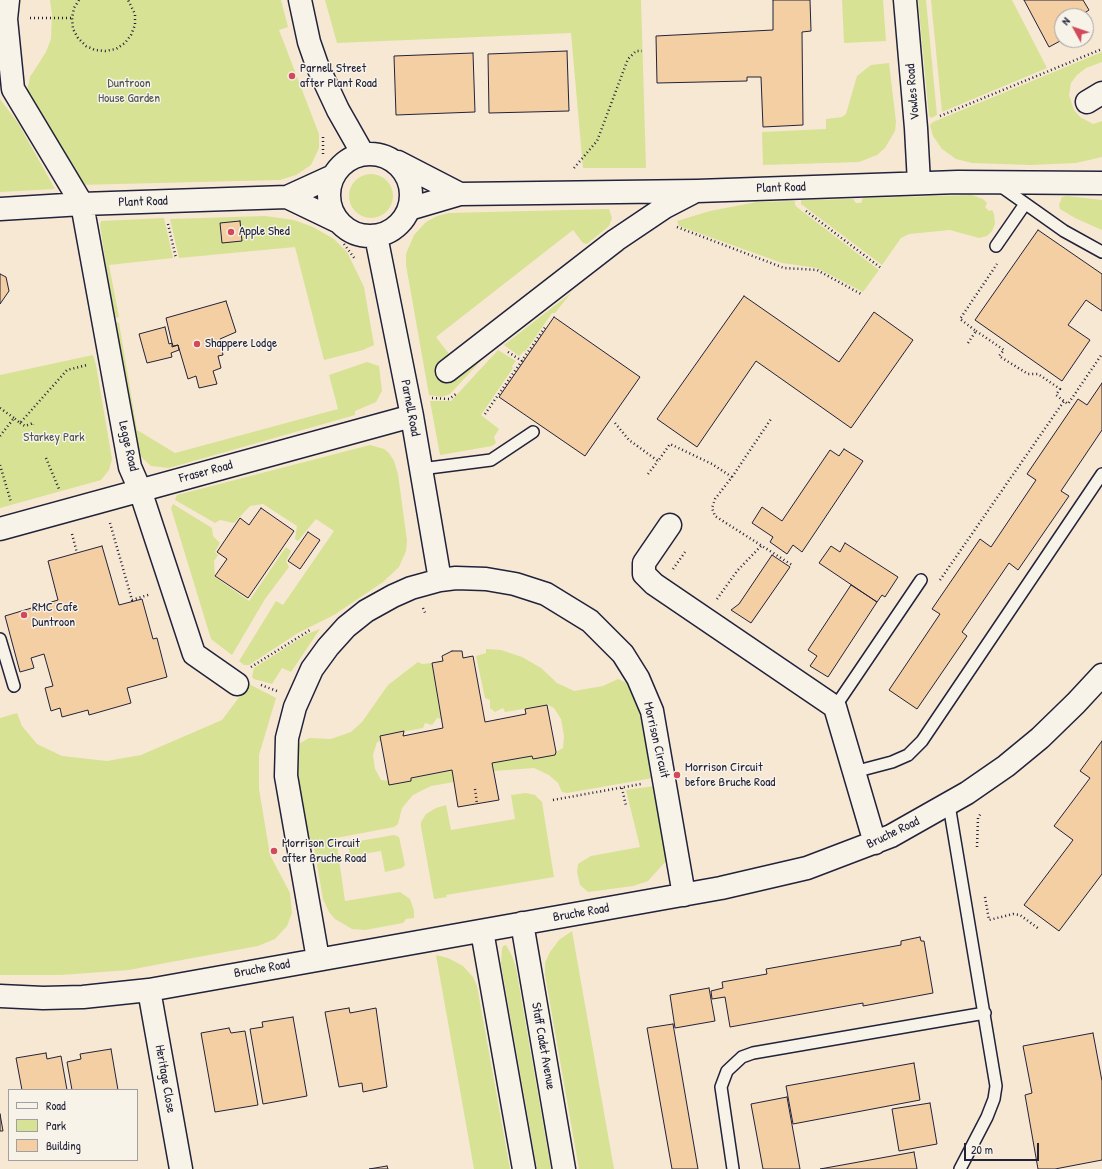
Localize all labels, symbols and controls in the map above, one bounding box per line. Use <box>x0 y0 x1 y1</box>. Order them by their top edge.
north arrow <box>1054 8 1094 48</box>
text: N <box>1058 14 1073 28</box>
place label: Parnell Street after Plant Road <box>300 61 377 92</box>
street label: Vowles Road <box>903 63 923 121</box>
marker: Parnell Street after Plant Road <box>287 71 297 81</box>
park label: Duntroon House Garden <box>98 76 160 107</box>
street label: Plant Road <box>756 179 806 197</box>
street label: Plant Road <box>118 193 168 211</box>
place label: Apple Shed <box>239 224 290 240</box>
marker: Apple Shed <box>226 227 236 237</box>
place label: Shappere Lodge <box>205 336 277 352</box>
marker: Shappere Lodge <box>192 339 202 349</box>
street label: Parnell Road <box>397 378 423 438</box>
street label: Legge Road <box>115 419 141 473</box>
park label: Starkey Park <box>23 430 85 446</box>
street label: Fraser Road <box>178 457 234 487</box>
place label: RMC Cafe Duntroon <box>32 600 78 631</box>
marker: RMC Cafe Duntroon <box>19 610 29 620</box>
street label: Morrison Circuit <box>640 700 672 780</box>
place label: Morrison Circuit before Bruche Road <box>685 760 775 791</box>
marker: Morrison Circuit before Bruche Road <box>672 770 682 780</box>
street label: Bruche Road <box>864 814 922 852</box>
place label: Morrison Circuit after Bruche Road <box>282 836 366 867</box>
marker: Morrison Circuit after Bruche Road <box>269 846 279 856</box>
street label: Bruche Road <box>552 900 610 926</box>
street label: Bruche Road <box>233 956 291 982</box>
street label: Staff Cadet Avenue <box>528 1001 558 1091</box>
street label: Heritage Close <box>151 1044 179 1114</box>
legend <box>8 1089 138 1161</box>
text: Road <box>46 1097 66 1114</box>
text: Park <box>46 1117 66 1134</box>
scale bar <box>966 1135 1041 1161</box>
text: Building <box>46 1137 81 1154</box>
text: 20 m <box>971 1141 993 1158</box>

